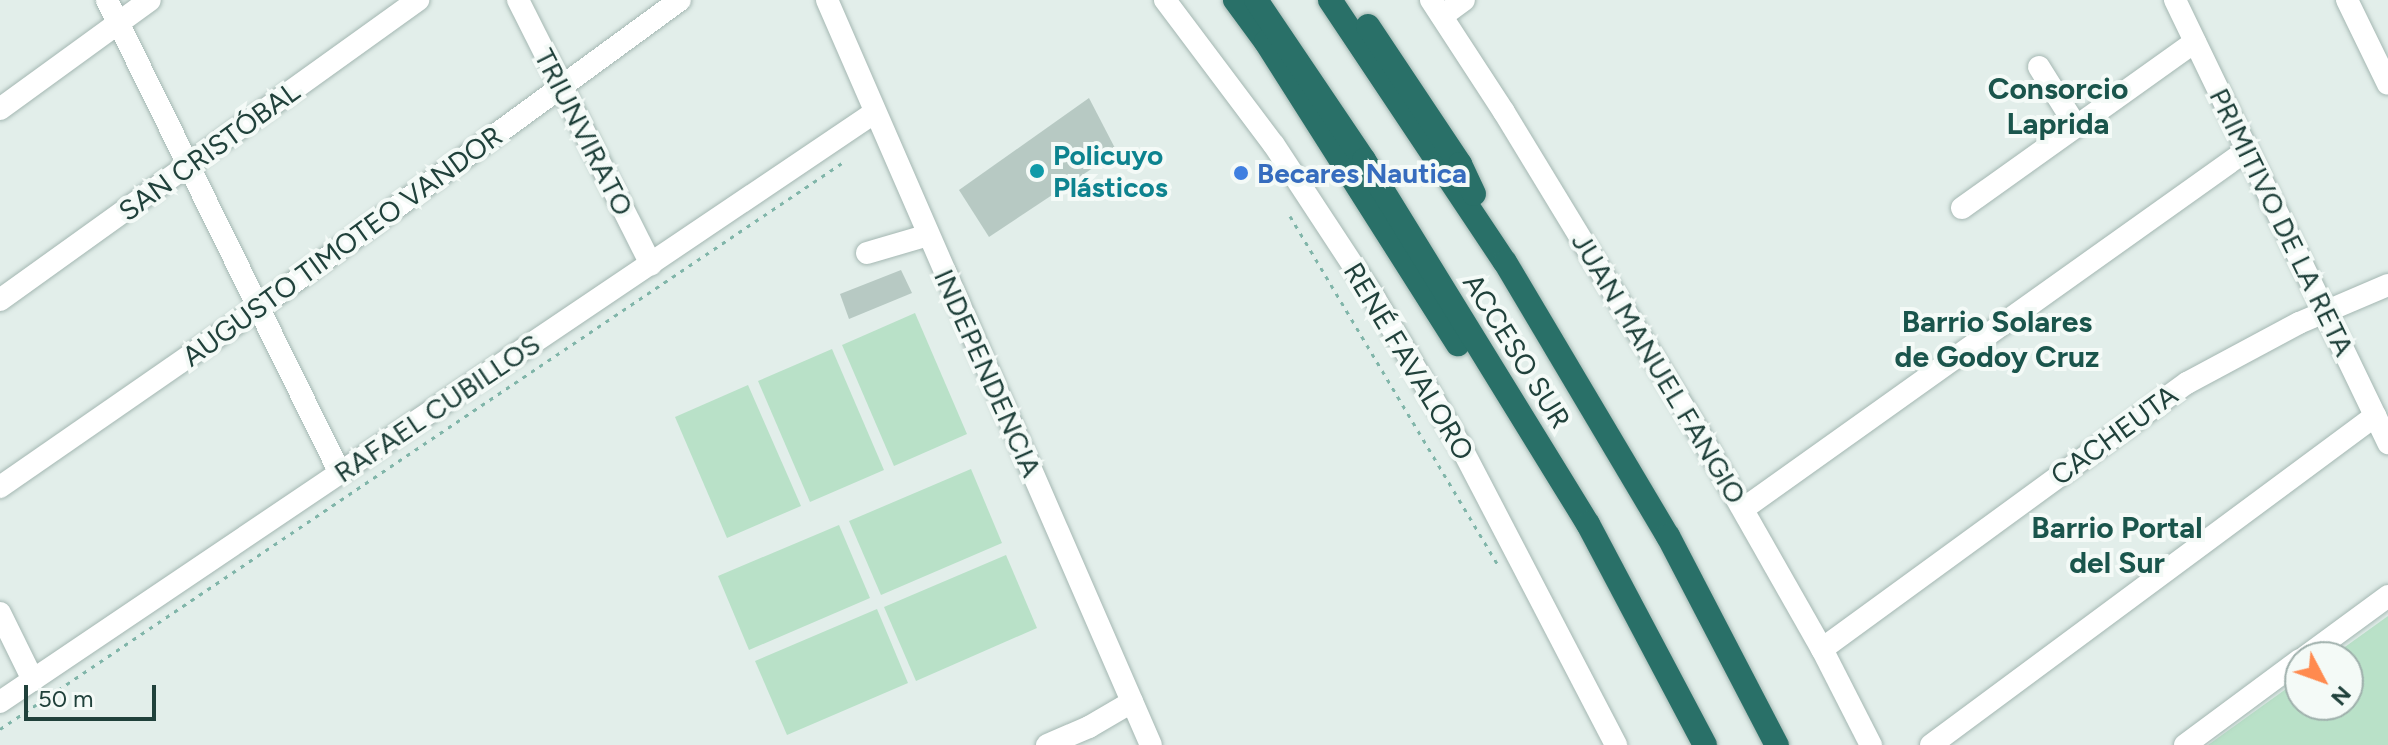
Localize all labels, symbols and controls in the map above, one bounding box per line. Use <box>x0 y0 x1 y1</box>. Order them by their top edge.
street label: TRIUNVIRATO <box>528 43 640 221</box>
district label: Consorcio Laprida <box>1988 71 2128 142</box>
street label: SAN CRISTÓBAL <box>112 74 306 228</box>
street label: PRIMITIVO DE LA RETA <box>2203 83 2361 361</box>
street label: AUGUSTO TIMOTEO VANDOR <box>175 119 509 373</box>
place label: Policuyo Plásticos <box>1053 138 1168 204</box>
place label: Becares Nautica <box>1257 156 1467 190</box>
marker: Policuyo Plásticos <box>1028 162 1046 180</box>
marker: Becares Nautica <box>1232 164 1250 182</box>
street label: JUAN MANUEL FANGIO <box>1565 227 1753 509</box>
street label: RENÉ FAVALORO <box>1337 256 1481 466</box>
street label: INDEPENDENCIA <box>927 264 1049 482</box>
street label: ACCESO SUR <box>1456 268 1578 434</box>
district label: Barrio Solares de Godoy Cruz <box>1895 304 2099 374</box>
street label: RAFAEL CUBILLOS <box>328 327 546 489</box>
street label: CACHEUTA <box>2044 378 2184 492</box>
district label: Barrio Portal del Sur <box>2031 510 2203 580</box>
north arrow <box>2284 641 2364 721</box>
scale bar <box>28 669 160 719</box>
text: N <box>2325 680 2357 711</box>
text: 50 m <box>38 684 94 713</box>

